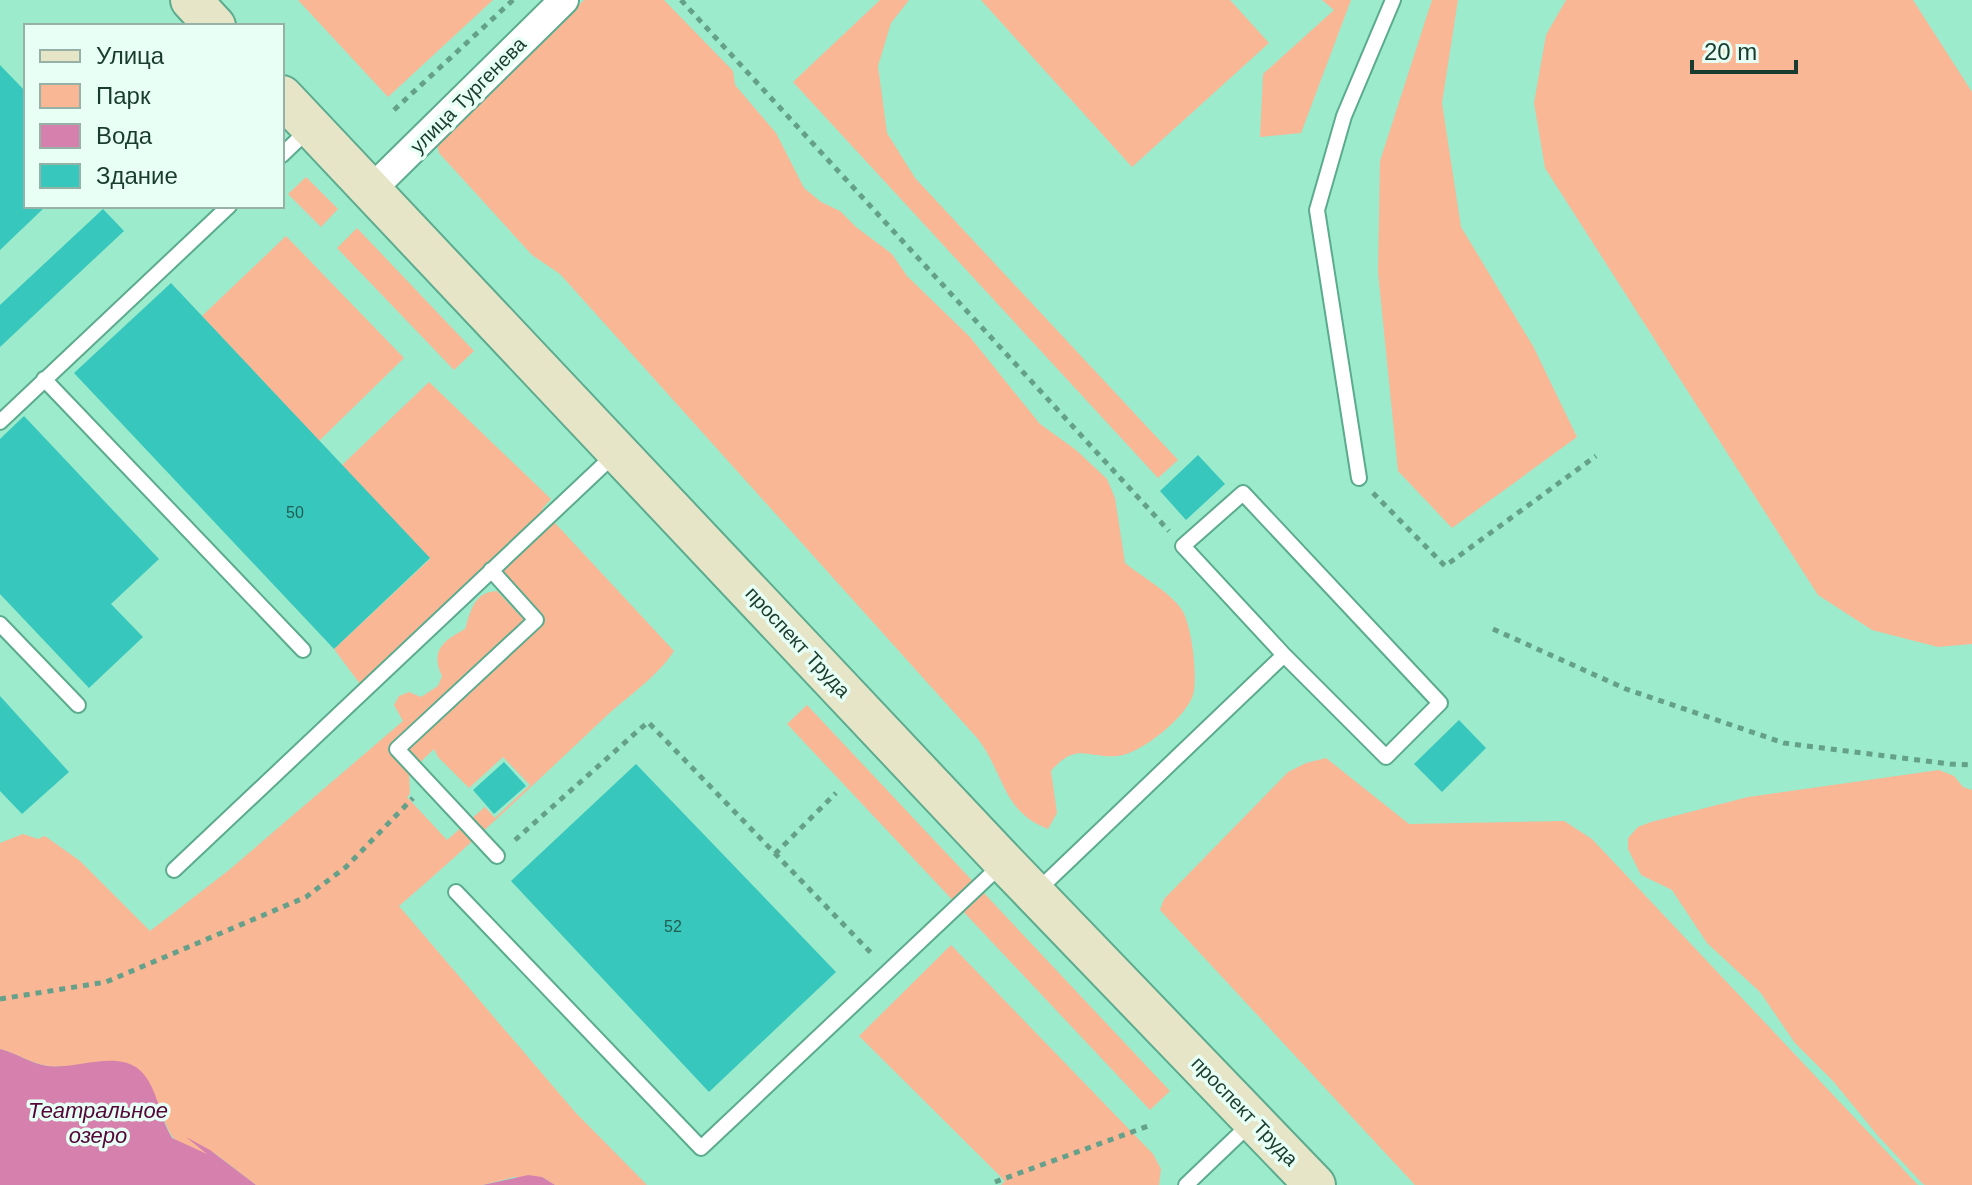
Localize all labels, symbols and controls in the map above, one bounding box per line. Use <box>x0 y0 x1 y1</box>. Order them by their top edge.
legend <box>24 24 284 208</box>
scale bar <box>1692 24 1796 74</box>
street label: улица Тургенева <box>406 32 531 157</box>
text: 20 m <box>1704 38 1757 65</box>
text: Улица <box>96 42 165 69</box>
text: Парк <box>96 82 151 109</box>
text: Вода <box>96 122 153 149</box>
text: Здание <box>96 162 178 189</box>
house number: 50 <box>286 504 304 521</box>
street label: проспект Труда <box>741 582 855 702</box>
house number: 52 <box>664 918 682 935</box>
street label: проспект Труда <box>1187 1052 1303 1171</box>
water label: Театральное озеро <box>28 1098 168 1148</box>

